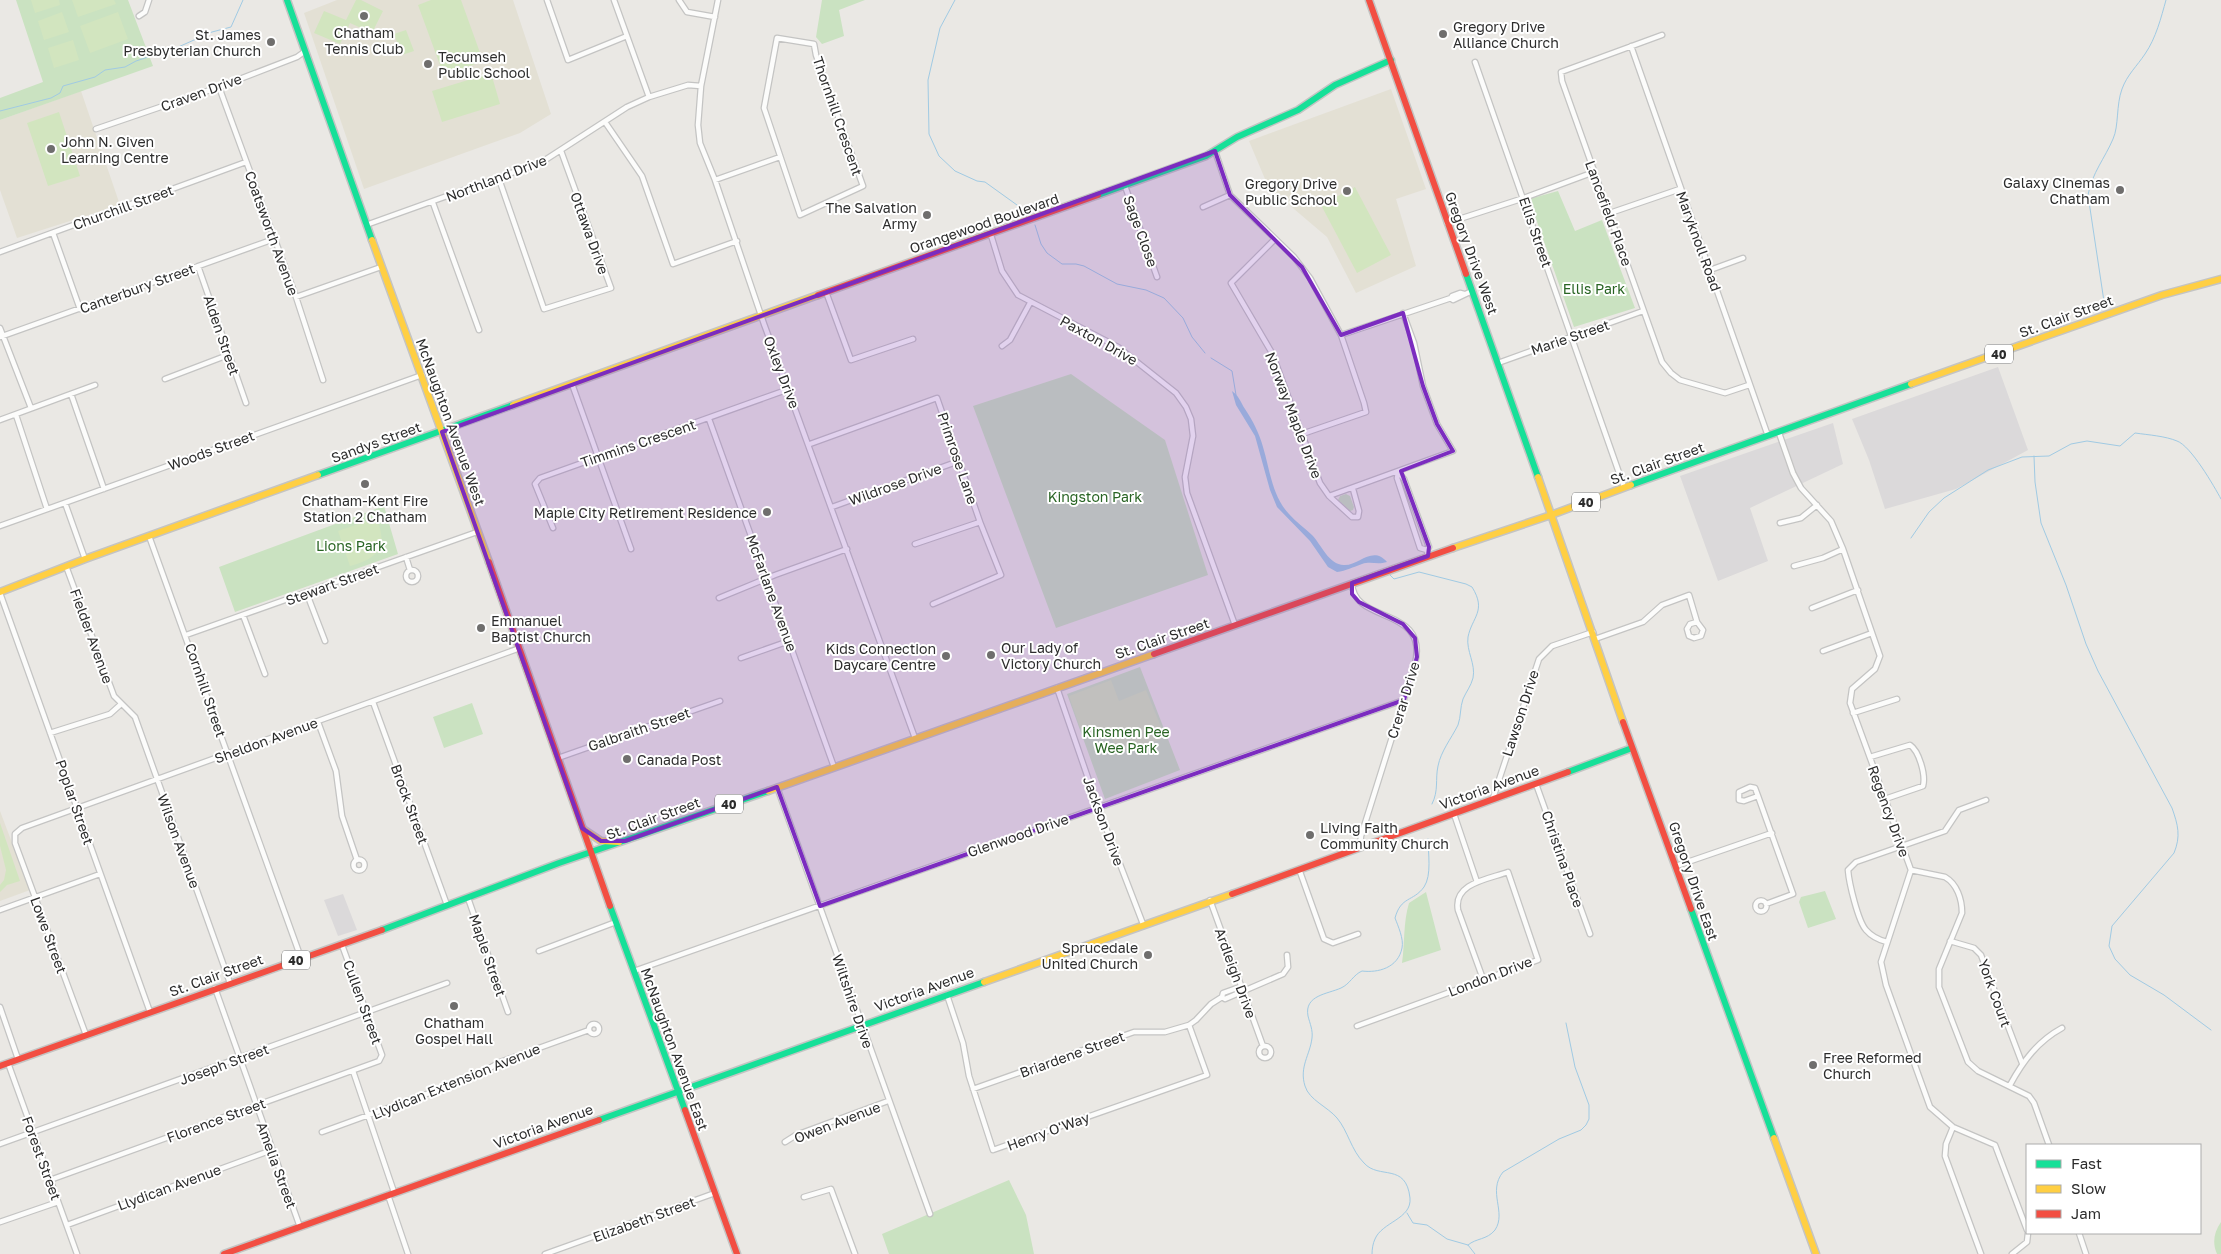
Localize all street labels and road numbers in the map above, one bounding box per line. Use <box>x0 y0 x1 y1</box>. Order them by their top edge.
street label: Thornhill Crescent <box>810 54 866 178</box>
street label: Craven Drive <box>158 69 244 115</box>
street label: Northland Drive <box>443 151 549 205</box>
street label: Lancefield Place <box>1582 158 1636 268</box>
street label: Coatsworth Avenue <box>242 168 302 298</box>
street label: Churchill Street <box>70 181 176 233</box>
street label: Orangewood Boulevard <box>907 189 1061 257</box>
street label: Gregory Drive West <box>1442 189 1502 317</box>
street label: Maryknoll Road <box>1673 189 1725 293</box>
street label: Ottawa Drive <box>567 190 613 276</box>
street label: Sage Close <box>1120 193 1162 269</box>
street label: Ellis Street <box>1516 194 1556 270</box>
street label: Canterbury Street <box>77 259 197 317</box>
street label: St. Clair Street <box>2017 291 2115 341</box>
street label: Alden Street <box>200 293 244 377</box>
street label: Paxton Drive <box>1057 312 1141 368</box>
street label: Marie Street <box>1528 316 1612 358</box>
street label: Oxley Drive <box>760 333 804 411</box>
street label: McNaughton Avenue West <box>413 336 489 508</box>
road number: 40 <box>1985 344 2013 364</box>
street label: Norway Maple Drive <box>1262 349 1326 481</box>
street label: Primrose Lane <box>934 410 982 506</box>
street label: Timmins Crescent <box>578 415 698 471</box>
street label: Sandys Street <box>329 418 423 466</box>
street label: Woods Street <box>165 427 257 473</box>
street label: St. Clair Street <box>1608 438 1706 488</box>
street label: Wildrose Drive <box>846 459 944 509</box>
road number: 40 <box>1572 492 1600 512</box>
street label: McFarlane Avenue <box>743 532 801 654</box>
street label: Stewart Street <box>283 559 381 609</box>
street label: Fielder Avenue <box>67 586 117 686</box>
street label: St. Clair Street <box>1113 614 1211 662</box>
street label: Cornhill Street <box>182 641 230 739</box>
street label: Crerar Drive <box>1383 659 1423 741</box>
street label: Lawson Drive <box>1498 668 1542 758</box>
street label: Galbraith Street <box>586 704 692 754</box>
street label: Sheldon Avenue <box>212 713 320 767</box>
street label: Poplar Street <box>53 757 97 847</box>
street label: Victoria Avenue <box>1437 761 1541 813</box>
street label: Brock Street <box>388 762 432 846</box>
street label: Regency Drive <box>1865 763 1913 859</box>
street label: Jackson Drive <box>1080 774 1128 868</box>
street label: Wilson Avenue <box>154 792 204 890</box>
street label: St. Clair Street <box>604 793 702 843</box>
road number: 40 <box>715 794 743 814</box>
street label: Christina Place <box>1538 808 1588 910</box>
street label: Glenwood Drive <box>965 810 1071 860</box>
street label: Gregory Drive East <box>1666 819 1722 943</box>
street label: Lowe Street <box>27 894 71 976</box>
street label: Maple Street <box>466 912 510 998</box>
street label: Ardleigh Drive <box>1212 925 1260 1021</box>
street label: St. Clair Street <box>167 950 265 1000</box>
road number: 40 <box>282 950 310 970</box>
street label: Wiltshire Drive <box>829 952 877 1050</box>
street label: London Drive <box>1446 952 1534 1000</box>
street label: York Court <box>1975 957 2015 1029</box>
street label: Cullen Street <box>340 958 386 1046</box>
street label: Victoria Avenue <box>872 963 976 1015</box>
street label: McNaughton Avenue East <box>638 965 712 1133</box>
street label: Briardene Street <box>1017 1027 1127 1081</box>
street label: Llydican Extension Avenue <box>370 1039 542 1123</box>
street label: Joseph Street <box>177 1040 271 1088</box>
street label: Florence Street <box>164 1094 268 1146</box>
street label: Owen Avenue <box>791 1098 883 1146</box>
street label: Victoria Avenue <box>491 1100 595 1152</box>
street label: Henry O'Way <box>1004 1108 1092 1154</box>
street label: Forest Street <box>19 1114 65 1202</box>
street label: Amelia Street <box>253 1119 301 1211</box>
street label: Llydican Avenue <box>115 1160 223 1214</box>
street label: Elizabeth Street <box>590 1193 698 1245</box>

